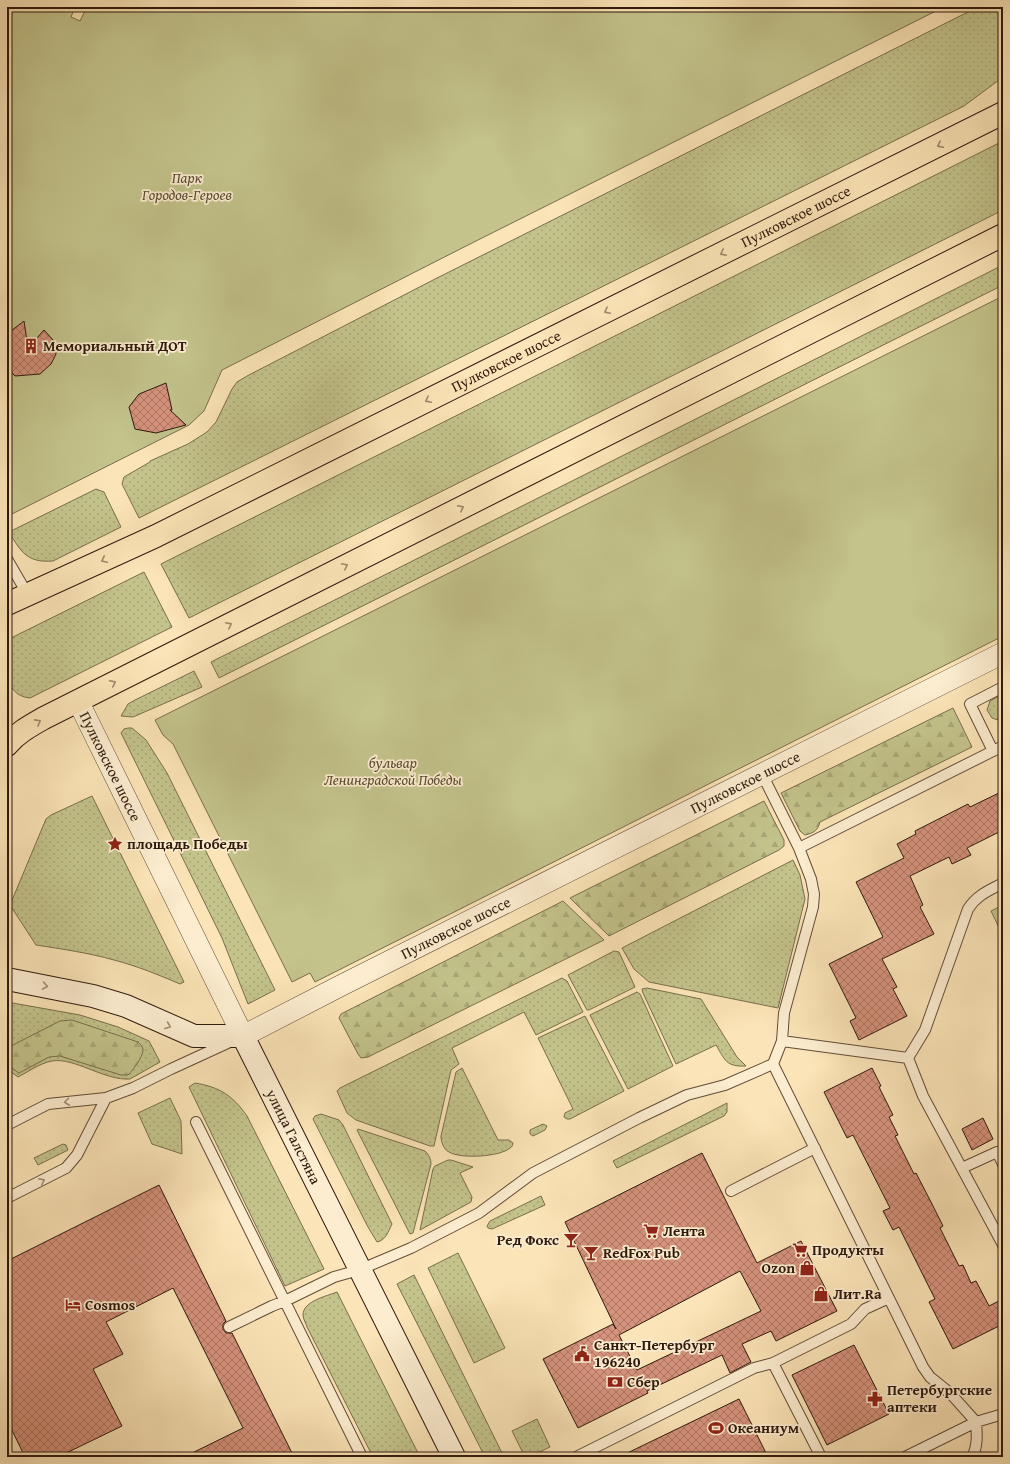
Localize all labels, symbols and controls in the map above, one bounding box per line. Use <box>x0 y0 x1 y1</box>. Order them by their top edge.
one-way arrow <box>937 140 944 148</box>
park label: Парк Городов-Героев <box>141 167 232 205</box>
street label: Пулковское шоссе <box>737 180 854 252</box>
one-way arrow <box>720 248 727 256</box>
one-way arrow <box>604 306 611 314</box>
street label: Пулковское шоссе <box>447 324 564 397</box>
place label: Мемориальный ДОТ <box>43 335 187 356</box>
building icon: Мемориальный ДОТ <box>22 337 40 355</box>
one-way arrow <box>425 395 432 403</box>
one-way arrow <box>457 505 465 513</box>
one-way arrow <box>101 555 109 563</box>
one-way arrow <box>341 564 349 571</box>
one-way arrow <box>225 622 233 630</box>
one-way arrow <box>109 681 116 688</box>
street label: Пулковское шоссе <box>75 708 147 825</box>
one-way arrow <box>34 719 41 726</box>
street label: Пулковское шоссе <box>687 746 803 818</box>
park label: бульвар Ленинградской Победы <box>324 752 463 790</box>
place label: площадь Победы <box>127 833 248 854</box>
place icon: площадь Победы <box>106 835 124 853</box>
street label: Пулковское шоссе <box>397 891 514 964</box>
one-way arrow <box>42 981 48 989</box>
one-way arrow <box>165 1021 172 1029</box>
street label: улица Галстяна <box>261 1084 327 1188</box>
one-way arrow <box>64 1097 70 1106</box>
one-way arrow <box>38 1178 45 1186</box>
place label: Лента <box>663 1220 706 1241</box>
supermarket icon: Лента <box>642 1222 660 1240</box>
place label: Ред Фокс <box>497 1229 559 1250</box>
bar icon: Ред Фокс <box>562 1231 580 1249</box>
place label: Продукты <box>812 1239 884 1260</box>
supermarket icon: Продукты <box>791 1241 809 1259</box>
place label: RedFox Pub <box>603 1242 680 1263</box>
bar icon: RedFox Pub <box>582 1244 600 1262</box>
place label: Ozon <box>762 1257 795 1278</box>
shop icon: Ozon <box>798 1259 816 1277</box>
place label: Лит.Ra <box>833 1283 882 1304</box>
shop icon: Лит.Ra <box>812 1285 830 1303</box>
place label: Cosmos <box>85 1294 135 1315</box>
hotel icon: Cosmos <box>64 1296 82 1314</box>
place label: Санкт-Петербург 196240 <box>594 1334 714 1372</box>
public building icon: Санкт-Петербург 196240 <box>573 1345 591 1363</box>
place label: Сбер <box>627 1371 660 1392</box>
bank icon: Сбер <box>606 1373 624 1391</box>
place label: Петербургские аптеки <box>887 1379 992 1417</box>
pharmacy icon: Петербургские аптеки <box>866 1390 884 1408</box>
place label: Океаниум <box>728 1417 799 1438</box>
sports icon: Океаниум <box>707 1419 725 1437</box>

